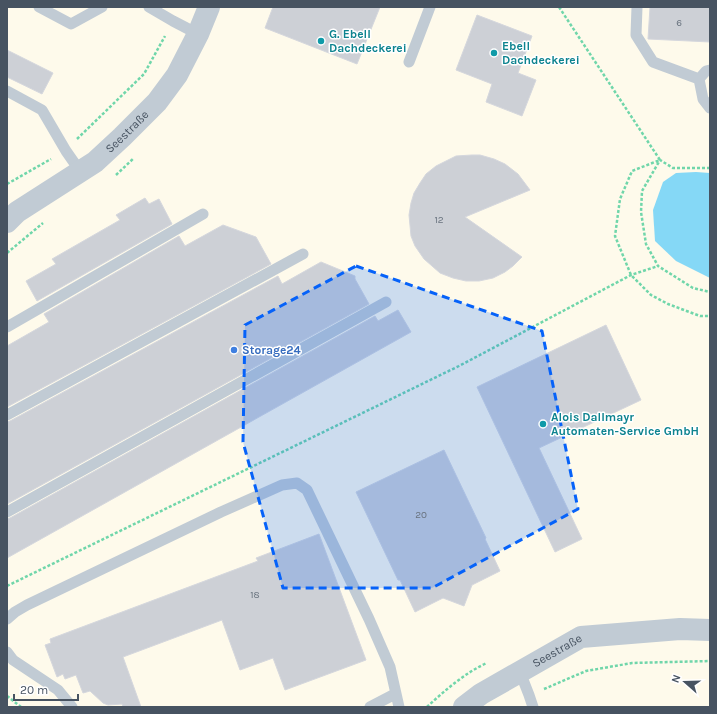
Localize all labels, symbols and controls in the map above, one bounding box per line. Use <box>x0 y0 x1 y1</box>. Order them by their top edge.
house number: 6 <box>676 17 682 29</box>
place label: G. Ebell Dachdeckerei <box>329 27 407 55</box>
marker: G. Ebell Dachdeckerei <box>316 36 326 46</box>
place label: Ebell Dachdeckerei <box>502 39 580 67</box>
marker: Ebell Dachdeckerei <box>489 48 499 58</box>
street label: Seestraße <box>103 107 152 156</box>
house number: 12 <box>434 214 444 226</box>
place label: Storage24 <box>242 343 301 357</box>
marker: Storage24 <box>229 345 239 355</box>
place label: Alois Dallmayr Automaten-Service GmbH <box>551 410 699 438</box>
marker: Alois Dallmayr Automaten-Service GmbH <box>538 419 548 429</box>
house number: 20 <box>415 509 427 521</box>
house number: 18 <box>250 589 260 601</box>
street label: Seestraße <box>530 631 584 670</box>
north arrow <box>665 662 705 702</box>
text: N <box>669 673 684 685</box>
scale bar <box>14 676 78 702</box>
text: 20 m <box>20 683 48 697</box>

